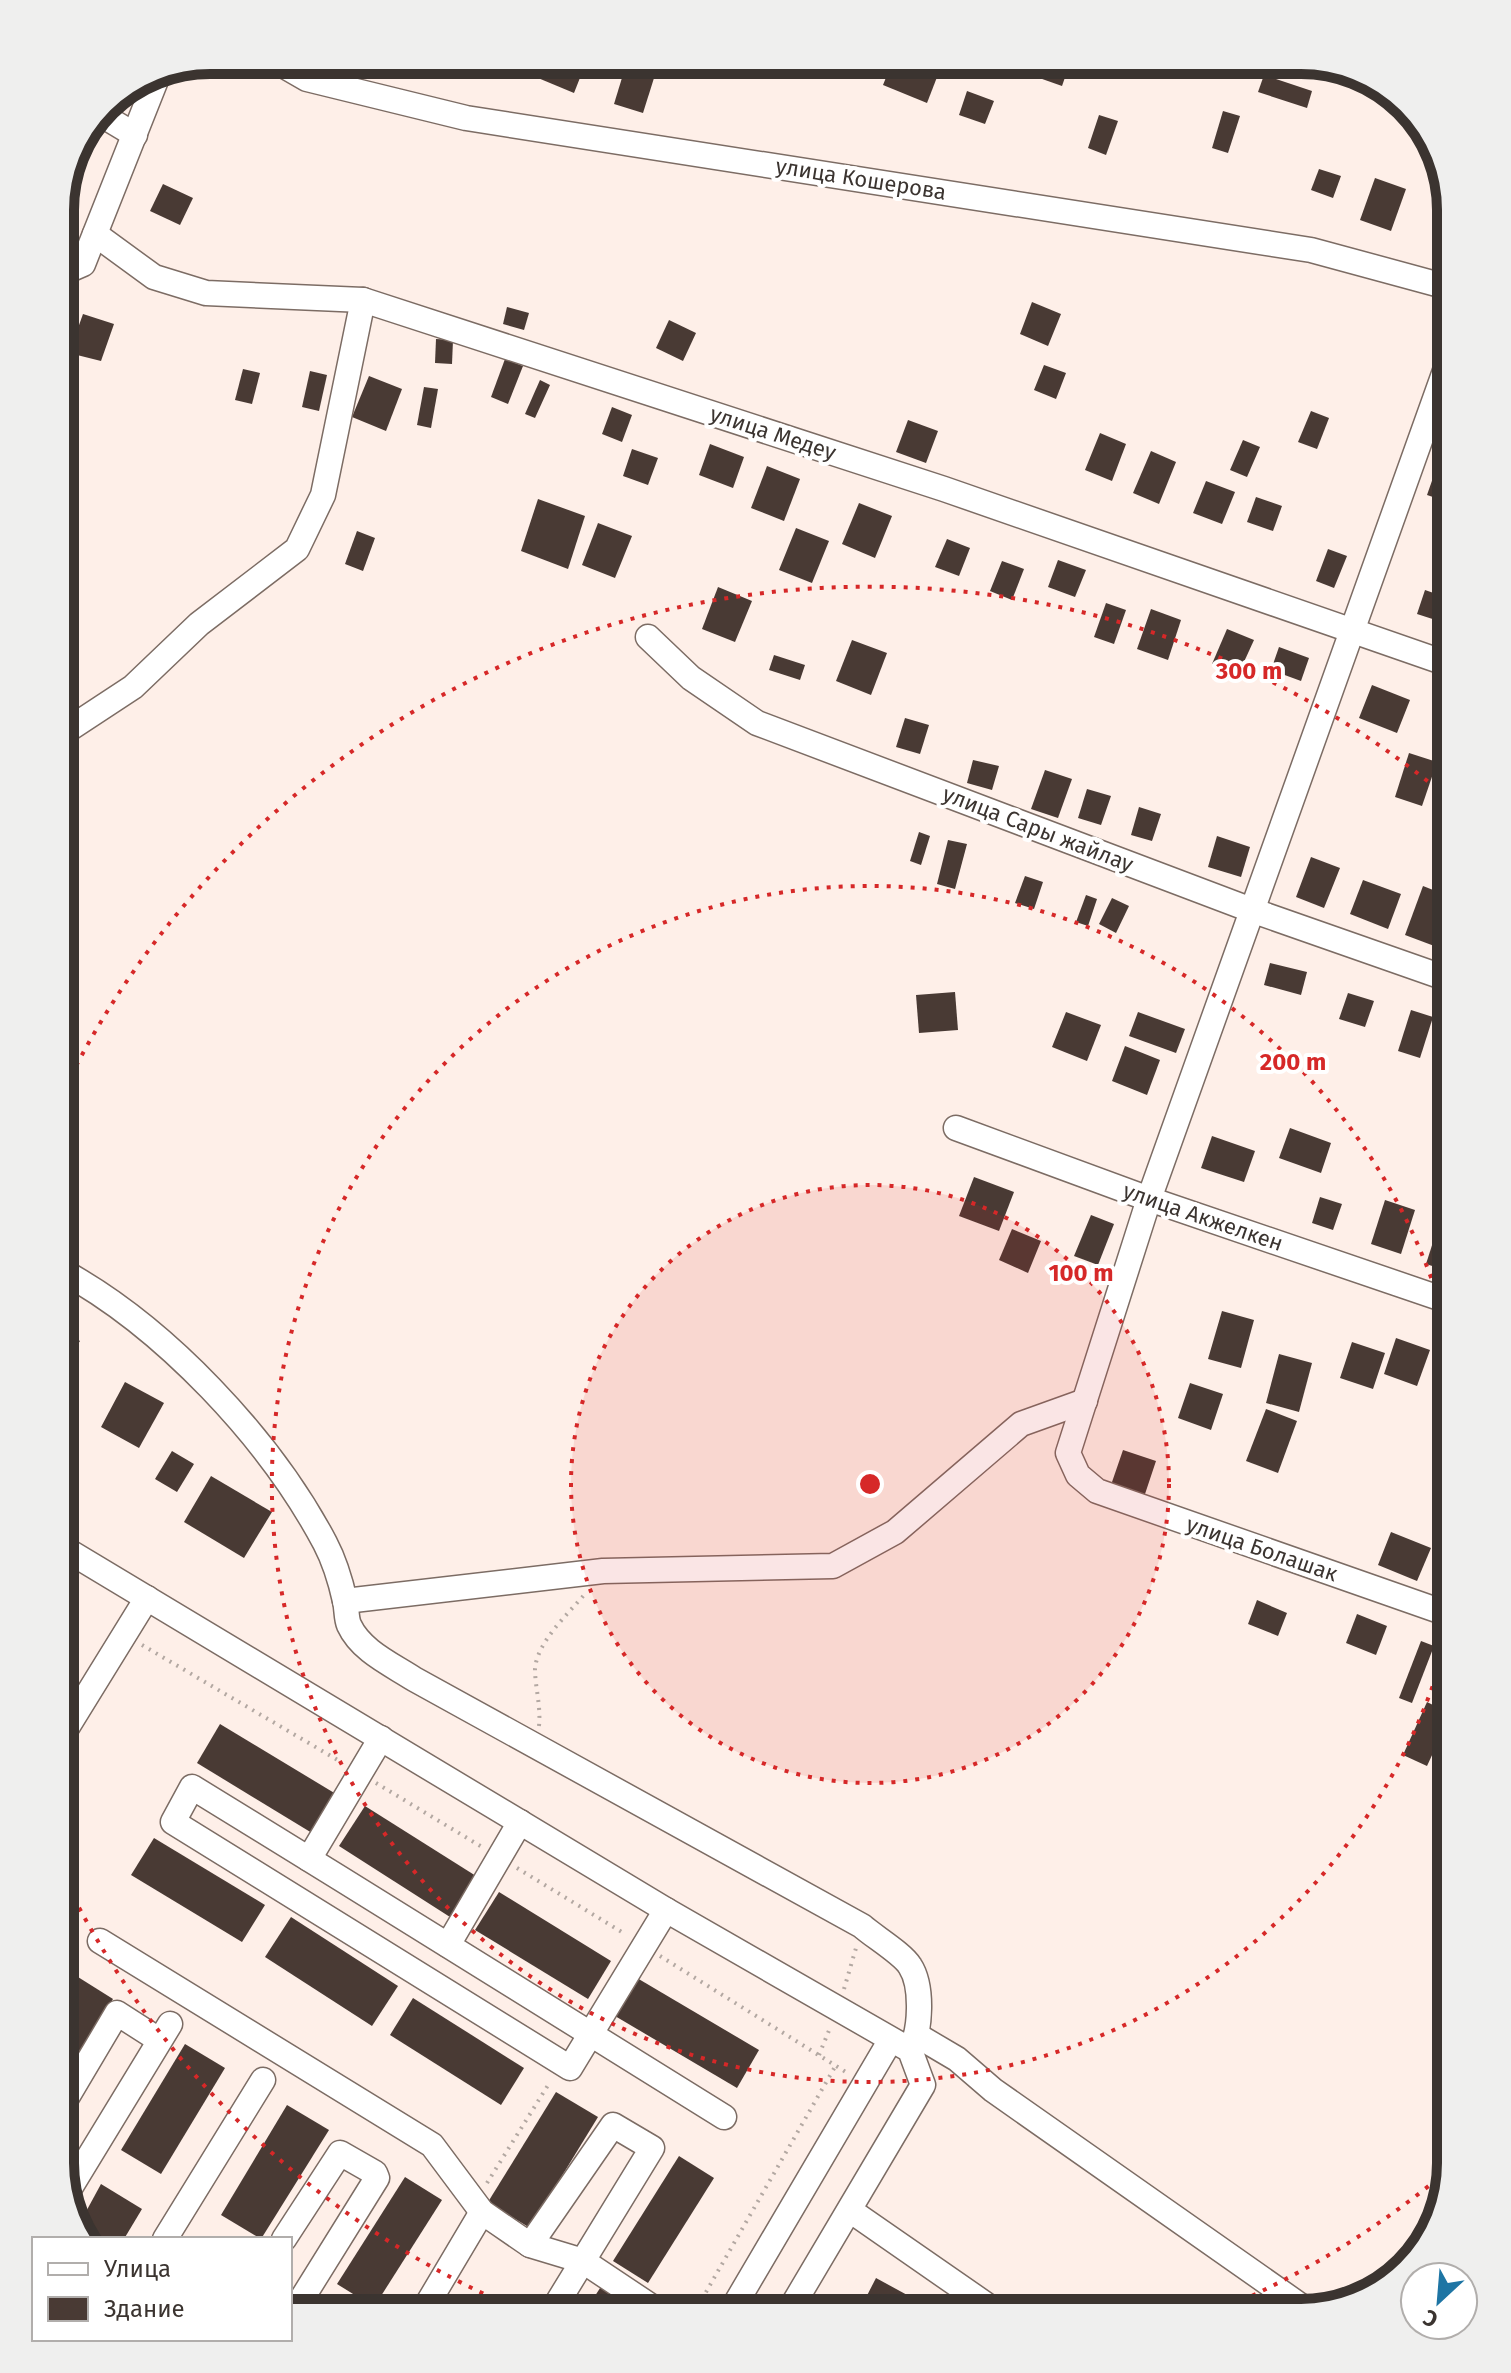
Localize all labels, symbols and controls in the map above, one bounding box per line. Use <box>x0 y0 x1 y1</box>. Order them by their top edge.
street label: улица Кошерова <box>774 152 948 206</box>
street label: улица Медеу <box>707 400 840 466</box>
text: 300 m <box>1215 657 1282 685</box>
street label: улица Сары жайлау <box>939 780 1137 878</box>
text: 200 m <box>1260 1048 1326 1076</box>
street label: улица Акжелкен <box>1119 1177 1287 1257</box>
text: 100 m <box>1048 1259 1114 1287</box>
centre of rings <box>856 1470 884 1498</box>
street label: улица Болашак <box>1183 1511 1342 1588</box>
legend <box>32 2237 292 2341</box>
text: Улица <box>104 2255 171 2283</box>
north arrow <box>1399 2261 1479 2341</box>
text: Здание <box>104 2295 185 2323</box>
text: С <box>1419 2303 1442 2333</box>

